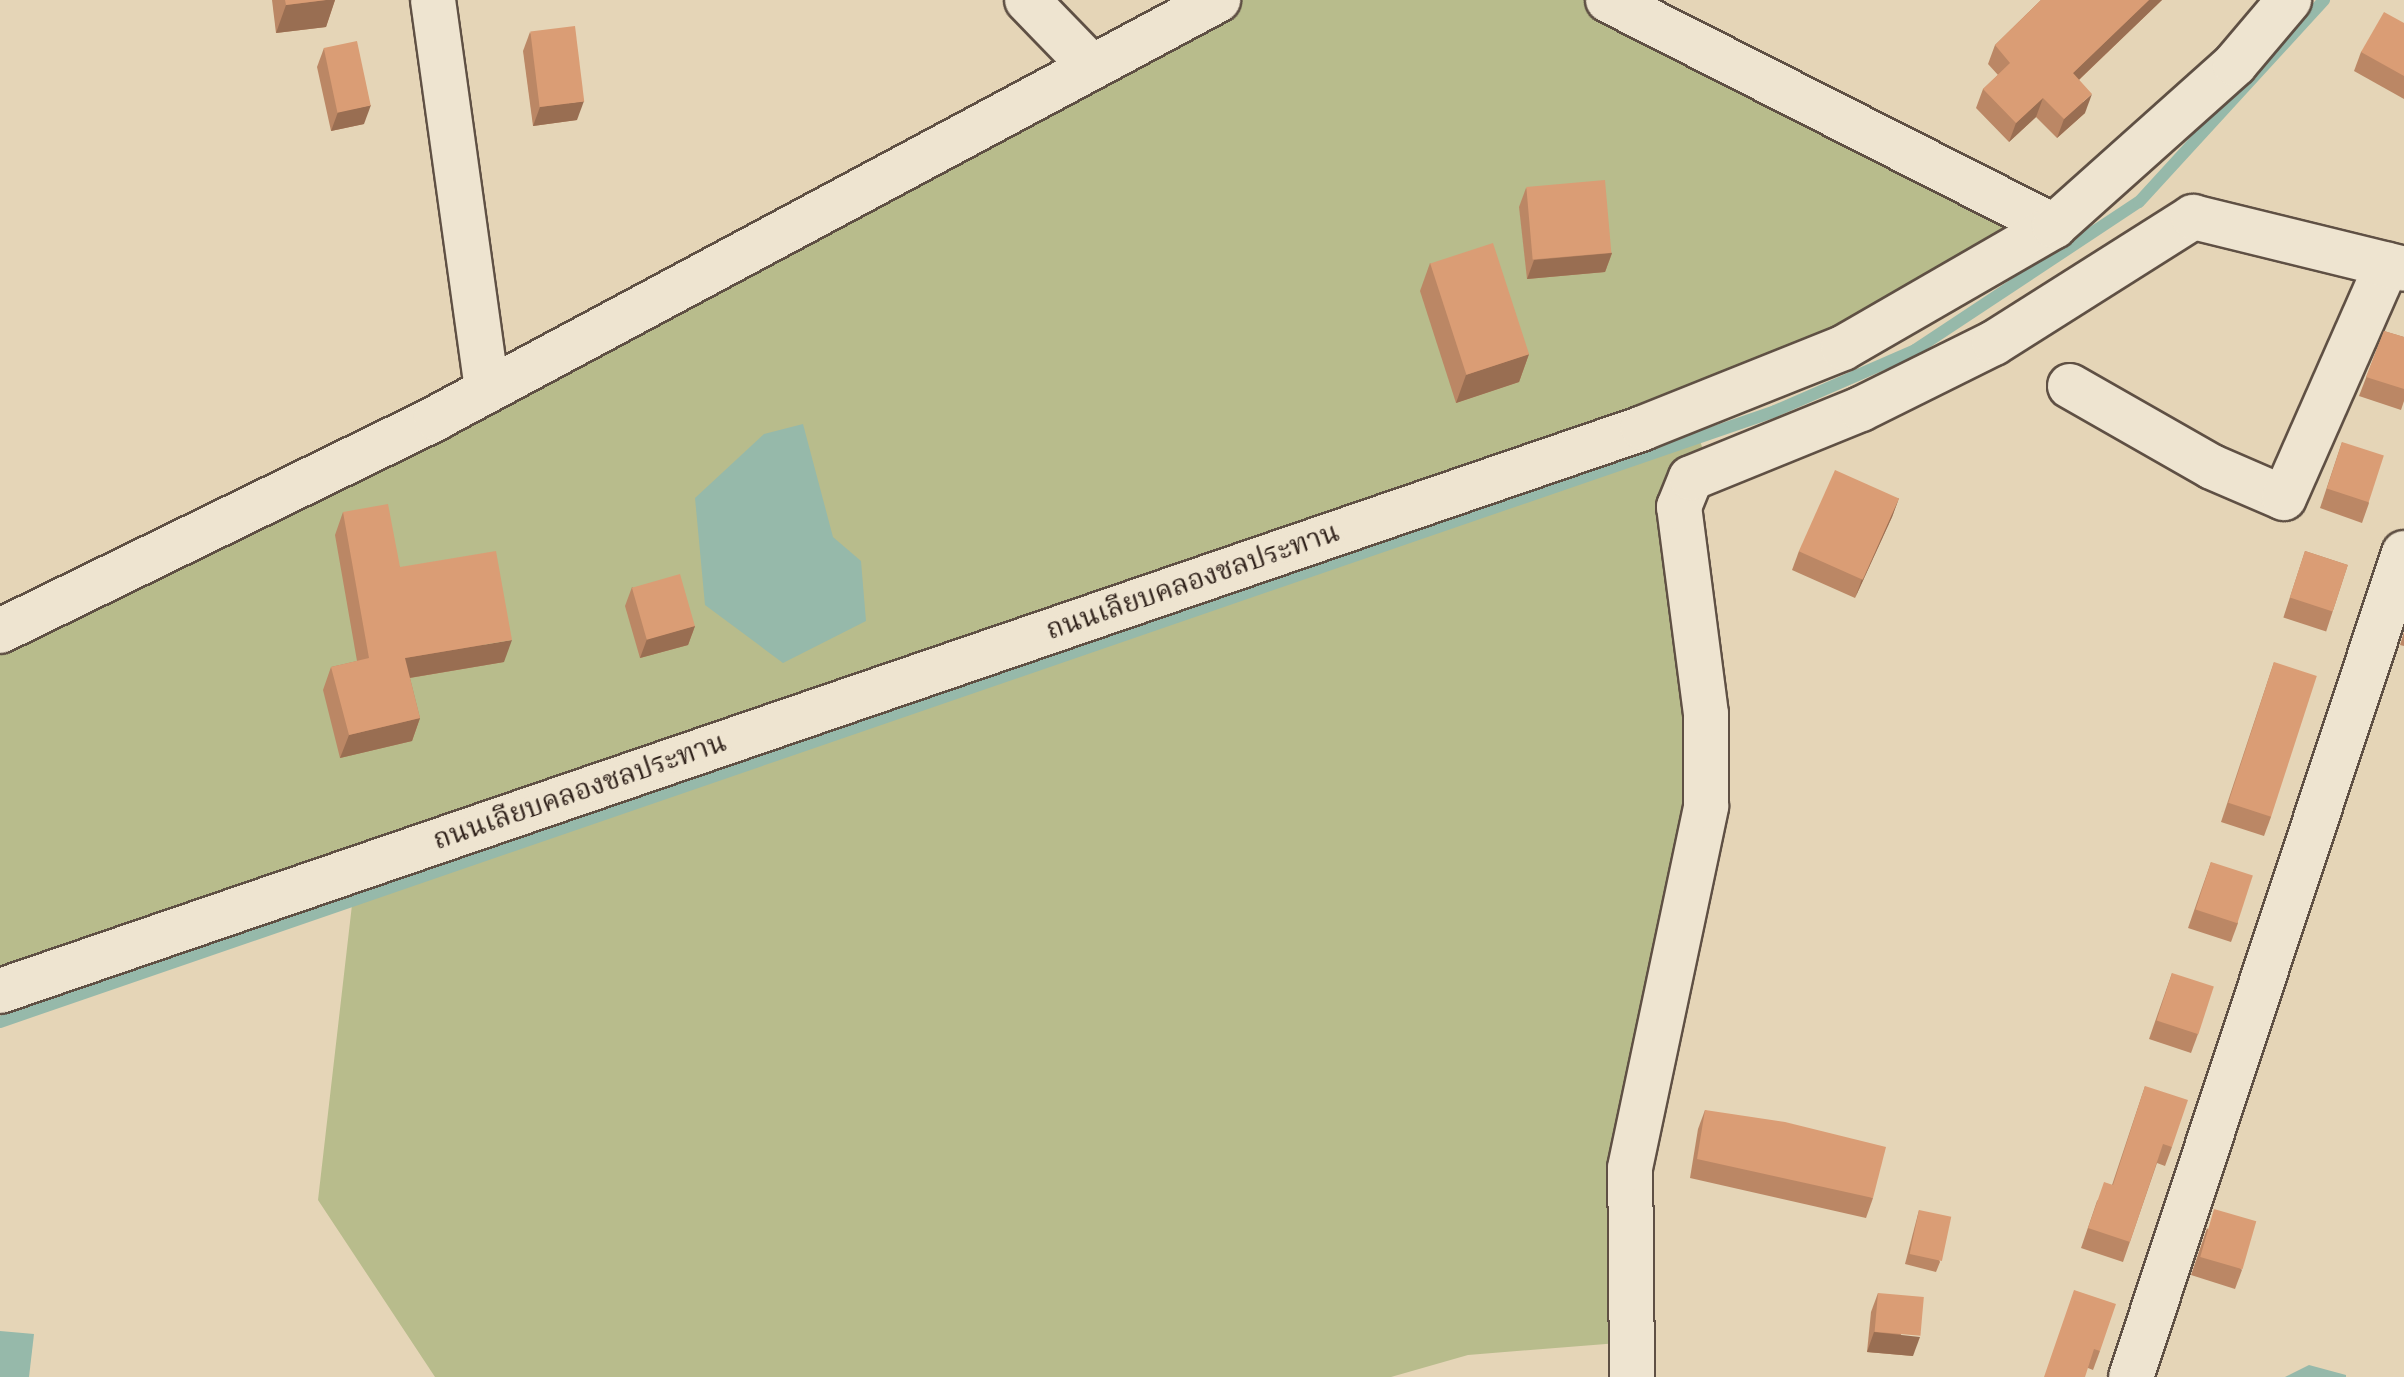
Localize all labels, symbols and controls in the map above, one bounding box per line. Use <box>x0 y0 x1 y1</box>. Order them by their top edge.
street label: ถนนเลียบคลองชลประทาน <box>1042 516 1344 648</box>
street label: ถนนเลียบคลองชลประทาน <box>429 726 731 858</box>

